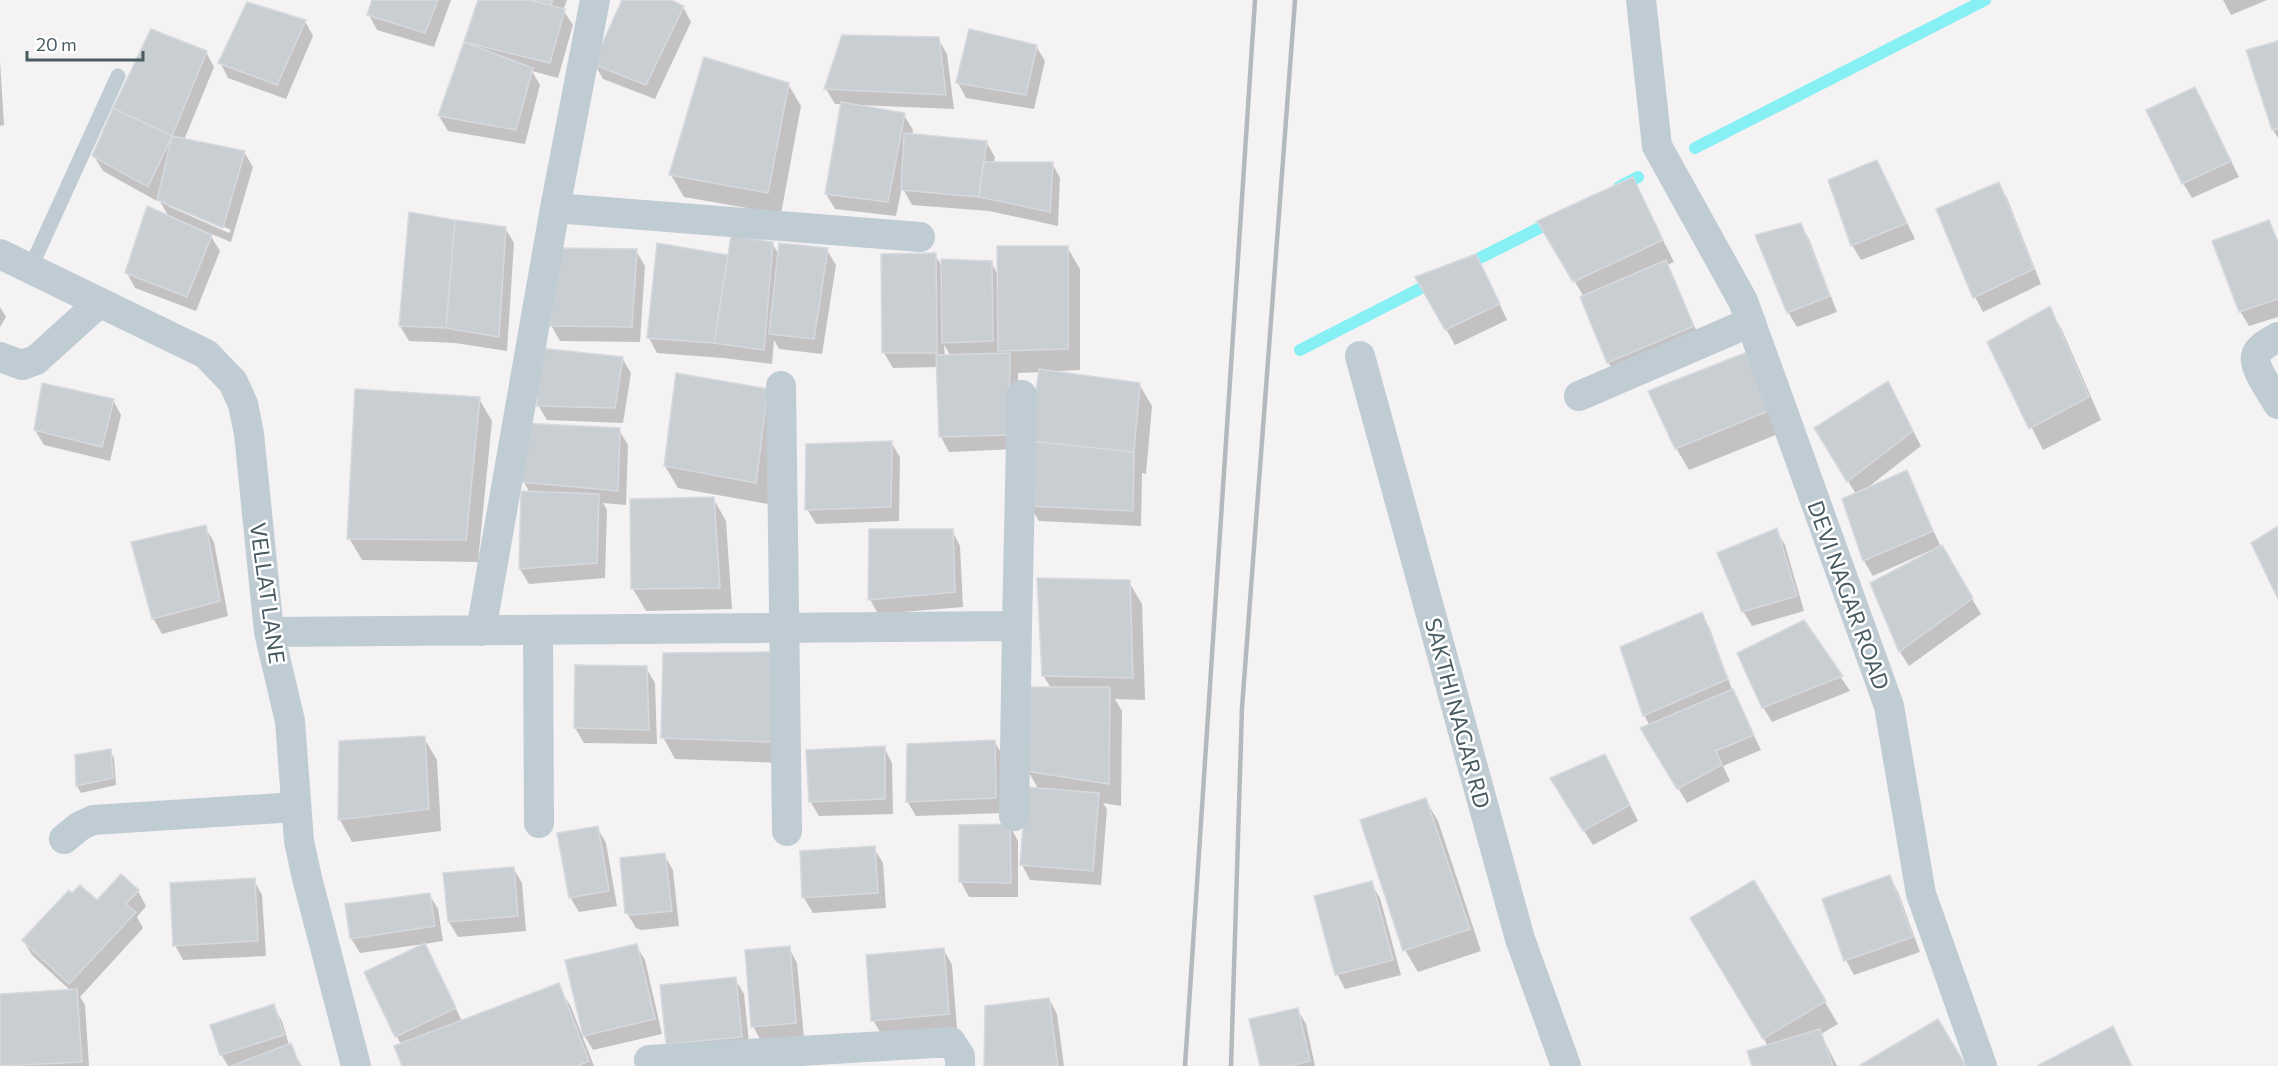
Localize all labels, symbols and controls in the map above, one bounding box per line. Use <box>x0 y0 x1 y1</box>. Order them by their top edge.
scale bar <box>27 24 142 62</box>
text: 20 m <box>36 33 77 55</box>
street label: DEVI NAGAR ROAD <box>1802 497 1896 693</box>
street label: VELLAT LANE <box>245 521 291 665</box>
street label: SAKTHI NAGAR RD <box>1420 615 1496 811</box>

